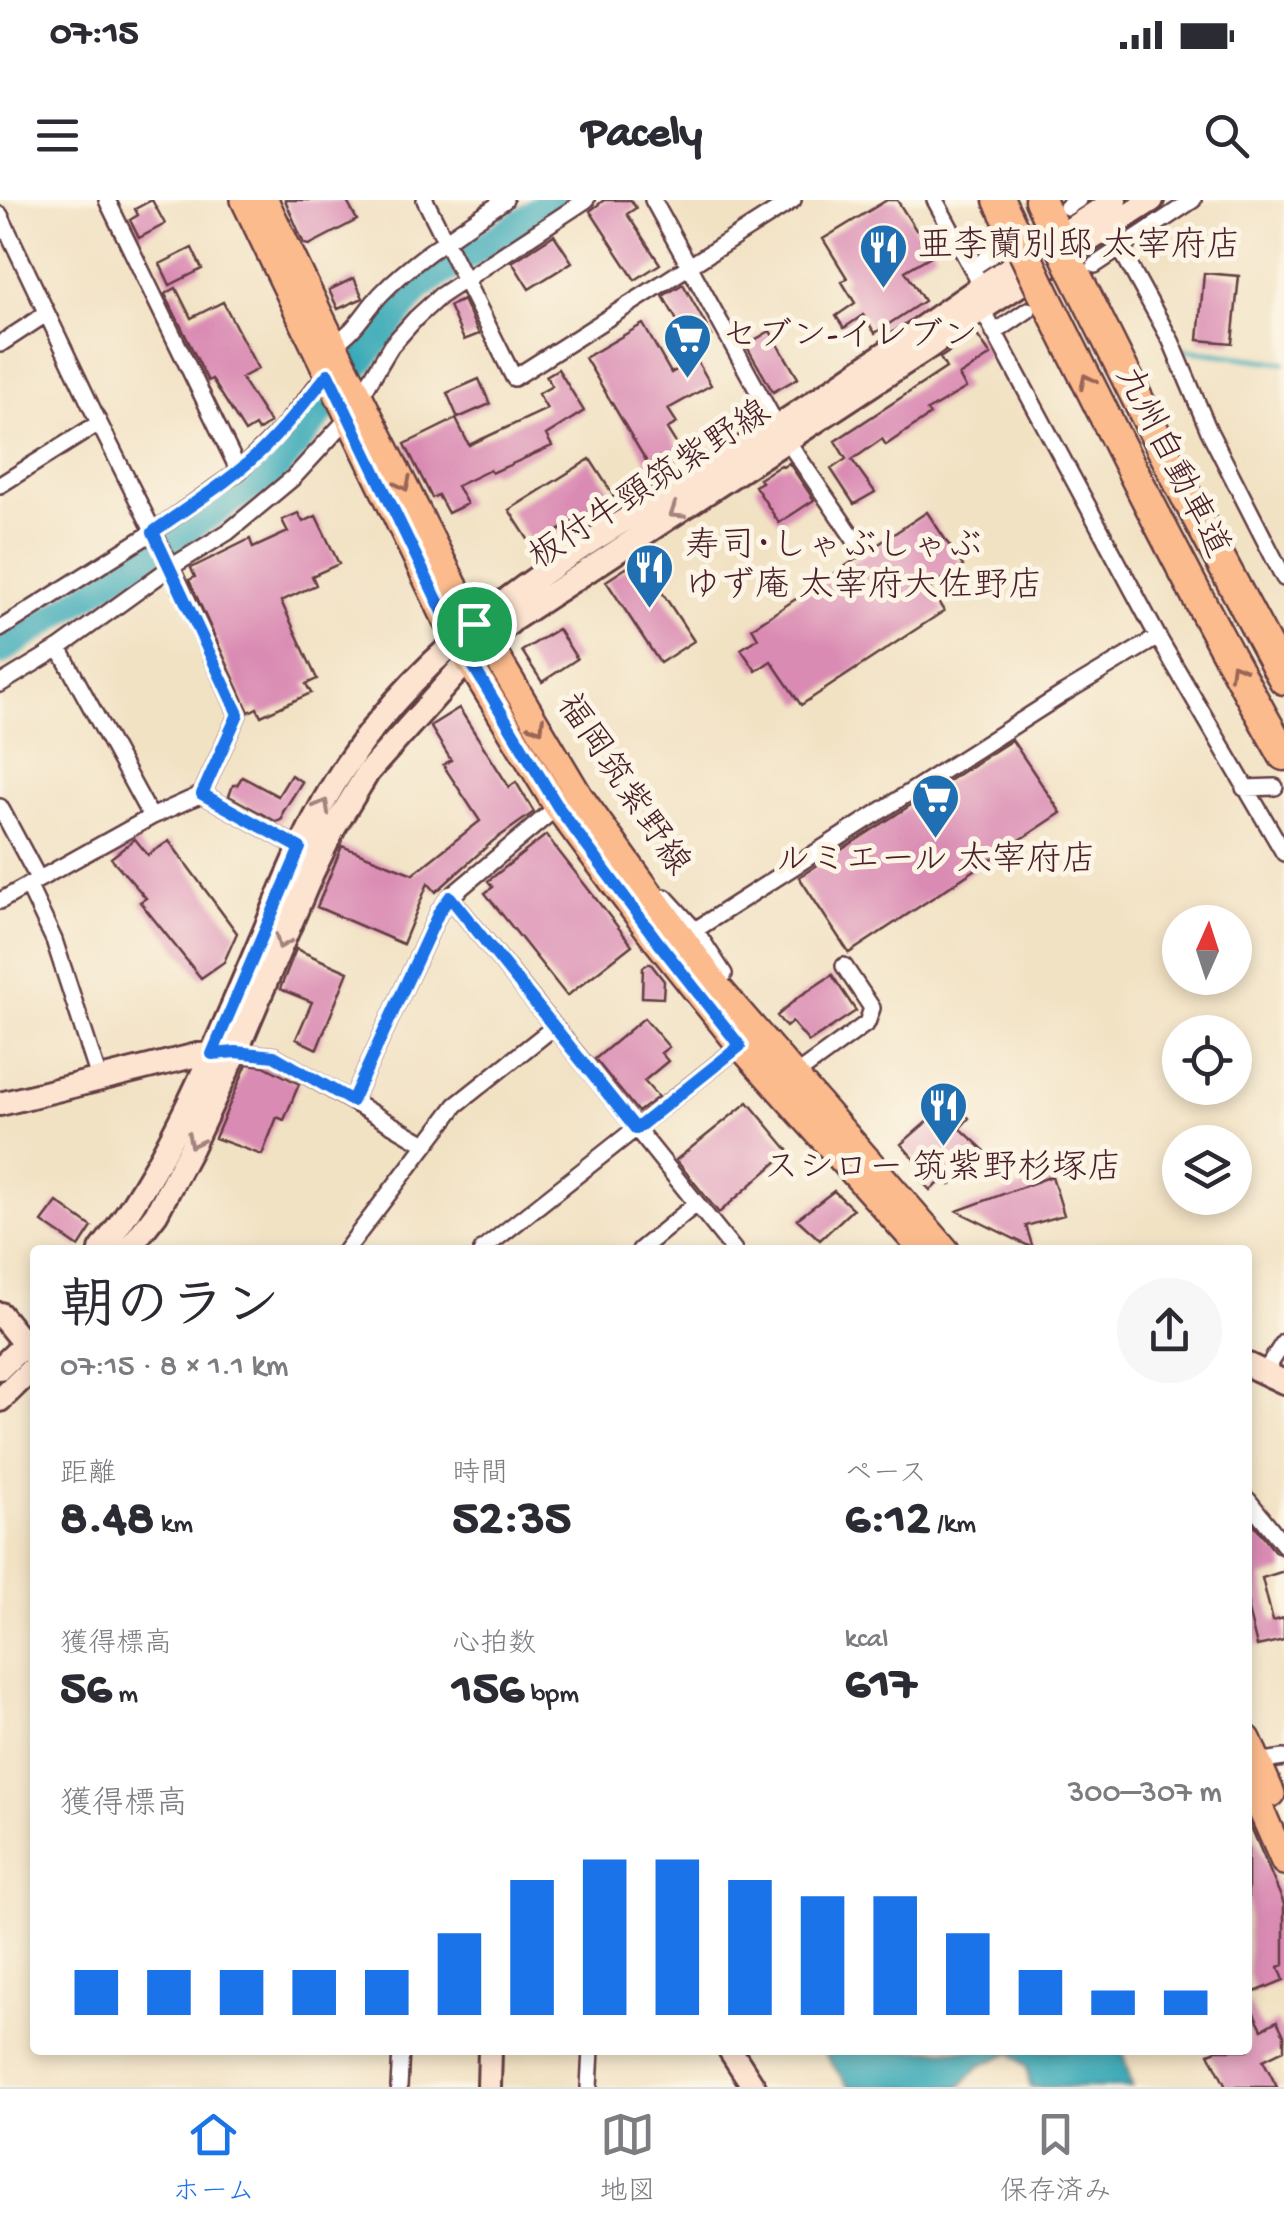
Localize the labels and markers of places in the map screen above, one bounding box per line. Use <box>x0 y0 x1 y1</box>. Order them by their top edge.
restaurant icon: 亜李蘭別邸 太宰府店 <box>857 222 909 290</box>
place label: 亜李蘭別邸 太宰府店 <box>918 225 1241 269</box>
supermarket icon: セブン-イレブン <box>661 312 713 380</box>
place label: セブン-イレブン <box>722 317 978 359</box>
place label: 寿司･しゃぶしゃぶ ゆず庵 太宰府大佐野店 <box>685 526 1043 609</box>
restaurant icon: 寿司･しゃぶしゃぶ ゆず庵 太宰府大佐野店 <box>624 542 676 610</box>
pin <box>432 582 517 667</box>
supermarket icon: ルミエール 太宰府店 <box>910 772 962 840</box>
place label: ルミエール 太宰府店 <box>775 840 1097 883</box>
restaurant icon: スシロー 筑紫野杉塚店 <box>917 1080 969 1148</box>
place label: スシロー 筑紫野杉塚店 <box>764 1148 1122 1191</box>

